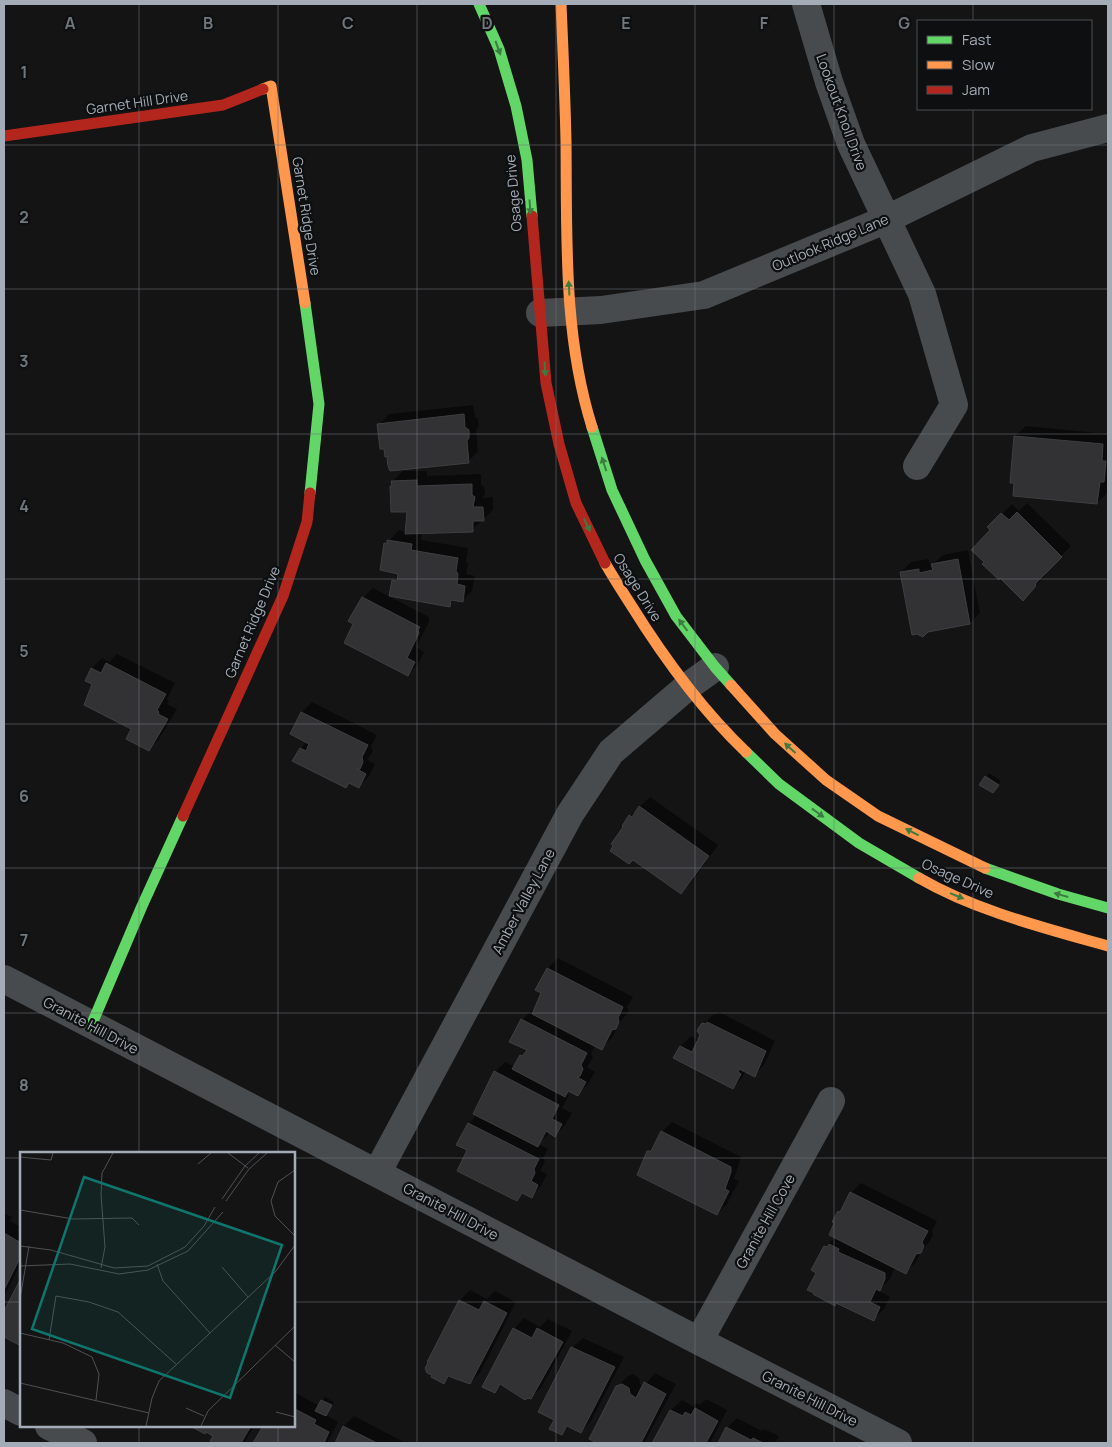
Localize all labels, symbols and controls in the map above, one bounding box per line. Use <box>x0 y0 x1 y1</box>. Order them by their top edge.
text: A <box>65 12 76 34</box>
text: B <box>203 12 213 34</box>
text: C <box>342 12 354 34</box>
text: D <box>481 12 493 34</box>
text: E <box>621 12 631 34</box>
text: F <box>760 12 769 34</box>
text: G <box>898 12 910 34</box>
legend <box>917 20 1092 110</box>
text: Fast <box>962 29 991 50</box>
one-way arrow <box>495 41 502 56</box>
street label: Lookout Knoll Drive <box>812 51 872 173</box>
text: Slow <box>962 54 995 75</box>
text: 1 <box>20 61 28 83</box>
text: Jam <box>962 79 990 100</box>
street label: Garnet Hill Drive <box>85 85 189 119</box>
street label: Osage Drive <box>500 154 526 232</box>
street label: Garnet Ridge Drive <box>288 155 326 277</box>
one-way arrow <box>527 199 535 215</box>
text: 2 <box>19 206 29 228</box>
street label: Outlook Ridge Lane <box>769 209 891 275</box>
one-way arrow <box>564 280 572 296</box>
text: 3 <box>19 350 29 372</box>
one-way arrow <box>541 361 549 377</box>
one-way arrow <box>600 457 608 472</box>
text: 4 <box>19 495 29 517</box>
one-way arrow <box>583 518 591 532</box>
street label: Osage Drive <box>609 549 667 625</box>
street label: Garnet Ridge Drive <box>220 563 284 681</box>
one-way arrow <box>678 618 688 632</box>
text: 5 <box>19 640 29 662</box>
one-way arrow <box>783 742 796 753</box>
text: 6 <box>19 785 29 807</box>
one-way arrow <box>811 808 825 818</box>
one-way arrow <box>904 828 919 836</box>
street label: Amber Valley Lane <box>487 845 559 957</box>
street label: Osage Drive <box>919 854 997 902</box>
one-way arrow <box>1054 891 1069 899</box>
one-way arrow <box>950 892 965 900</box>
text: 7 <box>20 929 28 951</box>
street label: Granite Hill Drive <box>40 992 142 1058</box>
text: 8 <box>19 1074 29 1096</box>
inset map <box>20 1152 295 1427</box>
street label: Granite Hill Cove <box>731 1170 799 1272</box>
street label: Granite Hill Drive <box>400 1178 502 1244</box>
street label: Granite Hill Drive <box>759 1366 861 1430</box>

